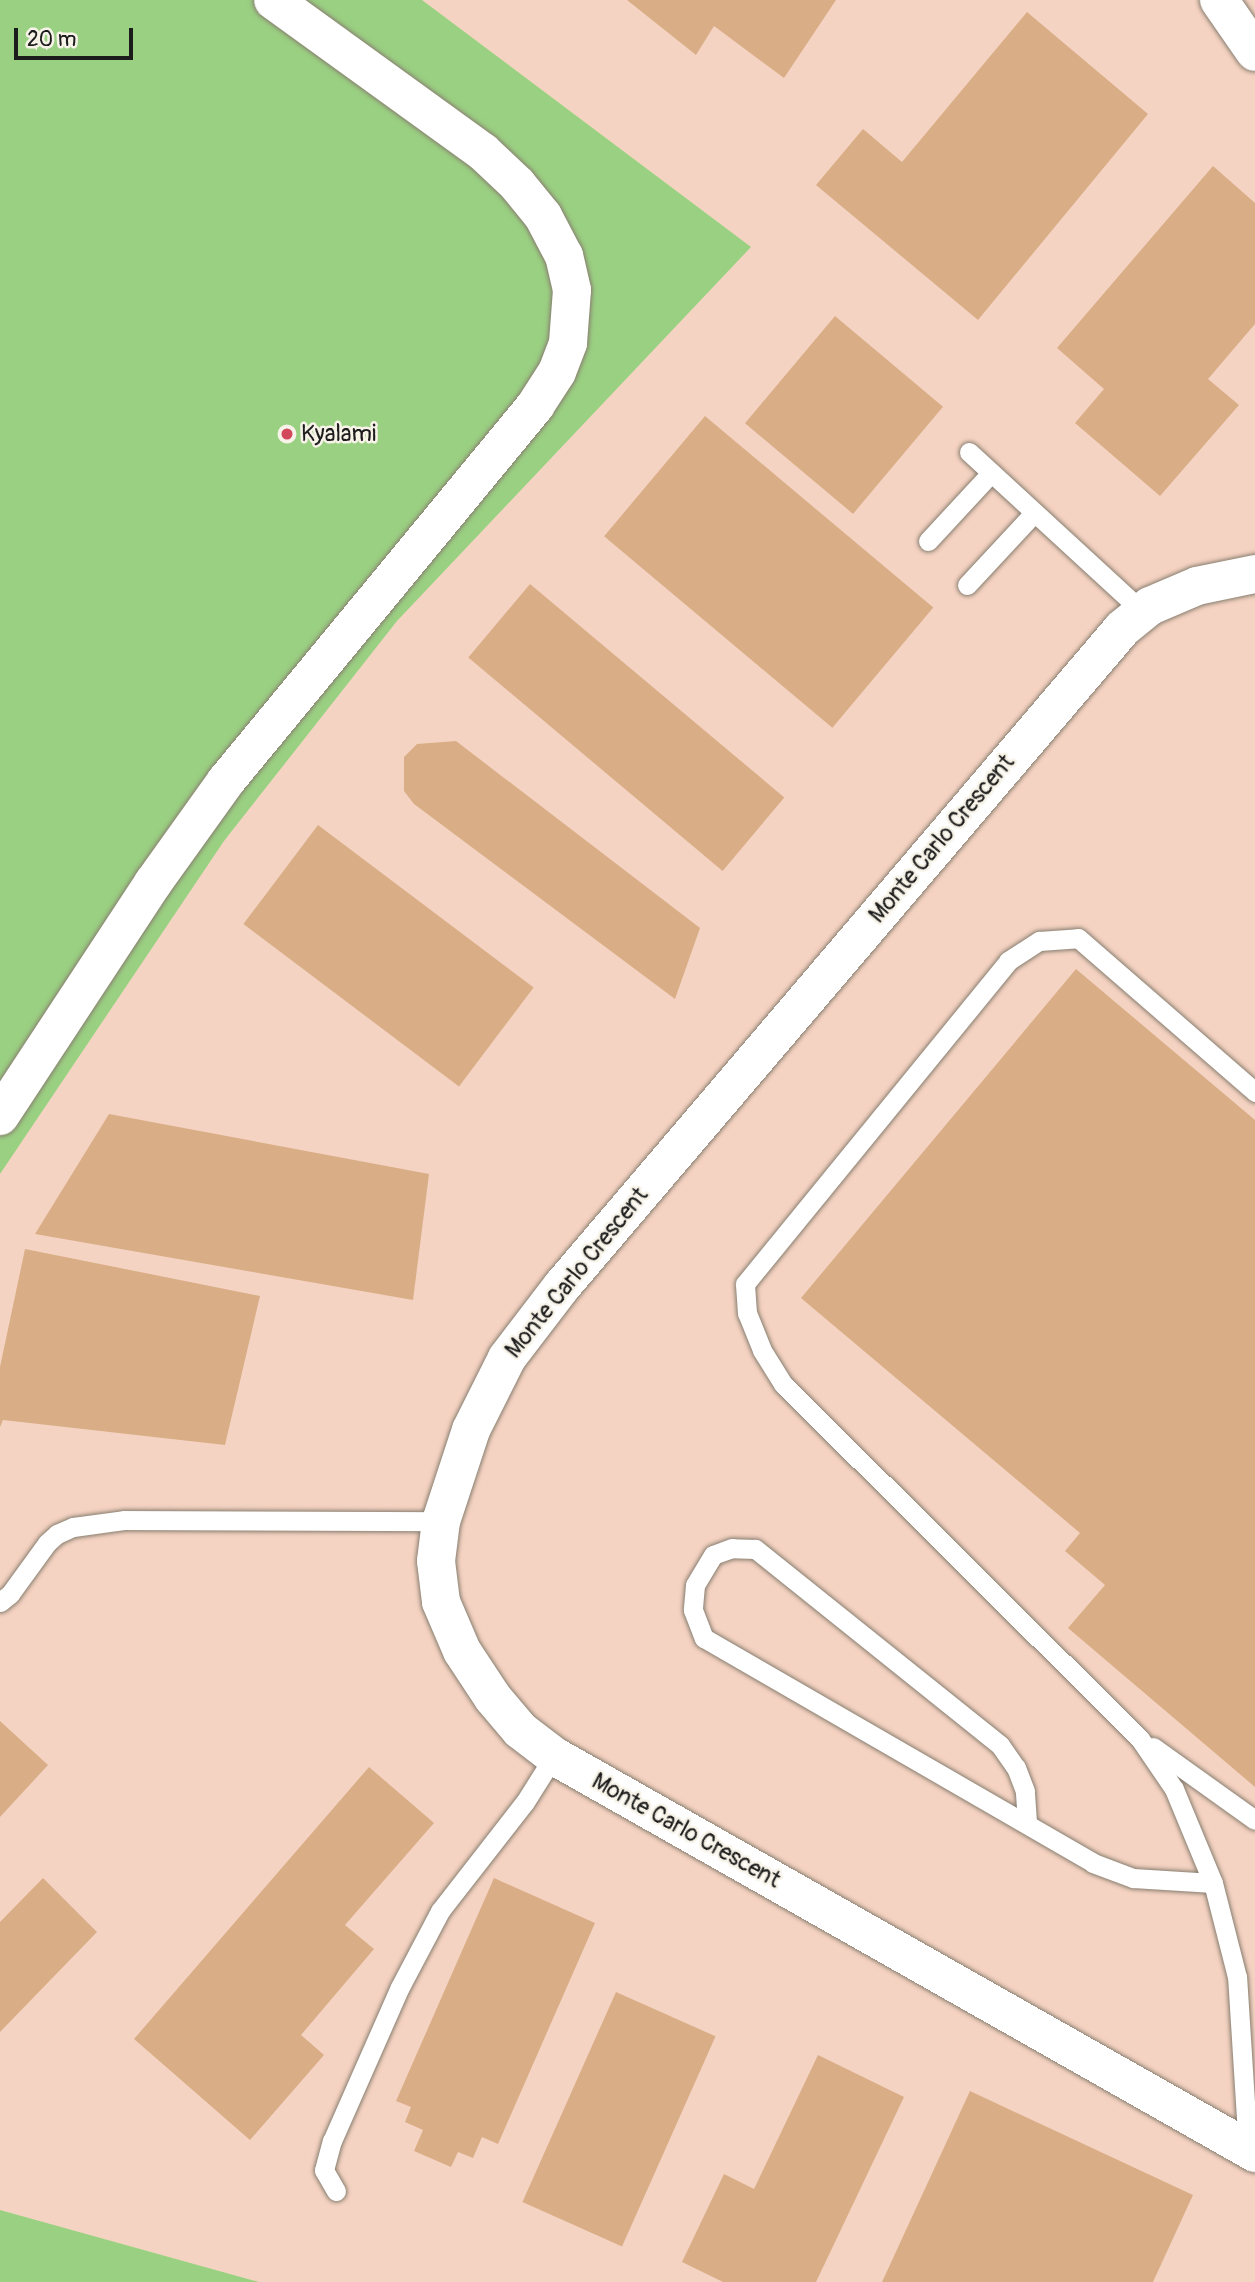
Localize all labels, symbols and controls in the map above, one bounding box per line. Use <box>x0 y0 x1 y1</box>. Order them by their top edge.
scale bar <box>18 14 136 58</box>
text: 20 m <box>27 26 76 53</box>
place label: Kyalami <box>301 420 376 448</box>
marker: Kyalami <box>279 426 295 442</box>
street label: Monte Carlo Crescent <box>864 749 1020 929</box>
street label: Monte Carlo Crescent <box>500 1182 654 1364</box>
street label: Monte Carlo Crescent <box>587 1768 785 1894</box>

